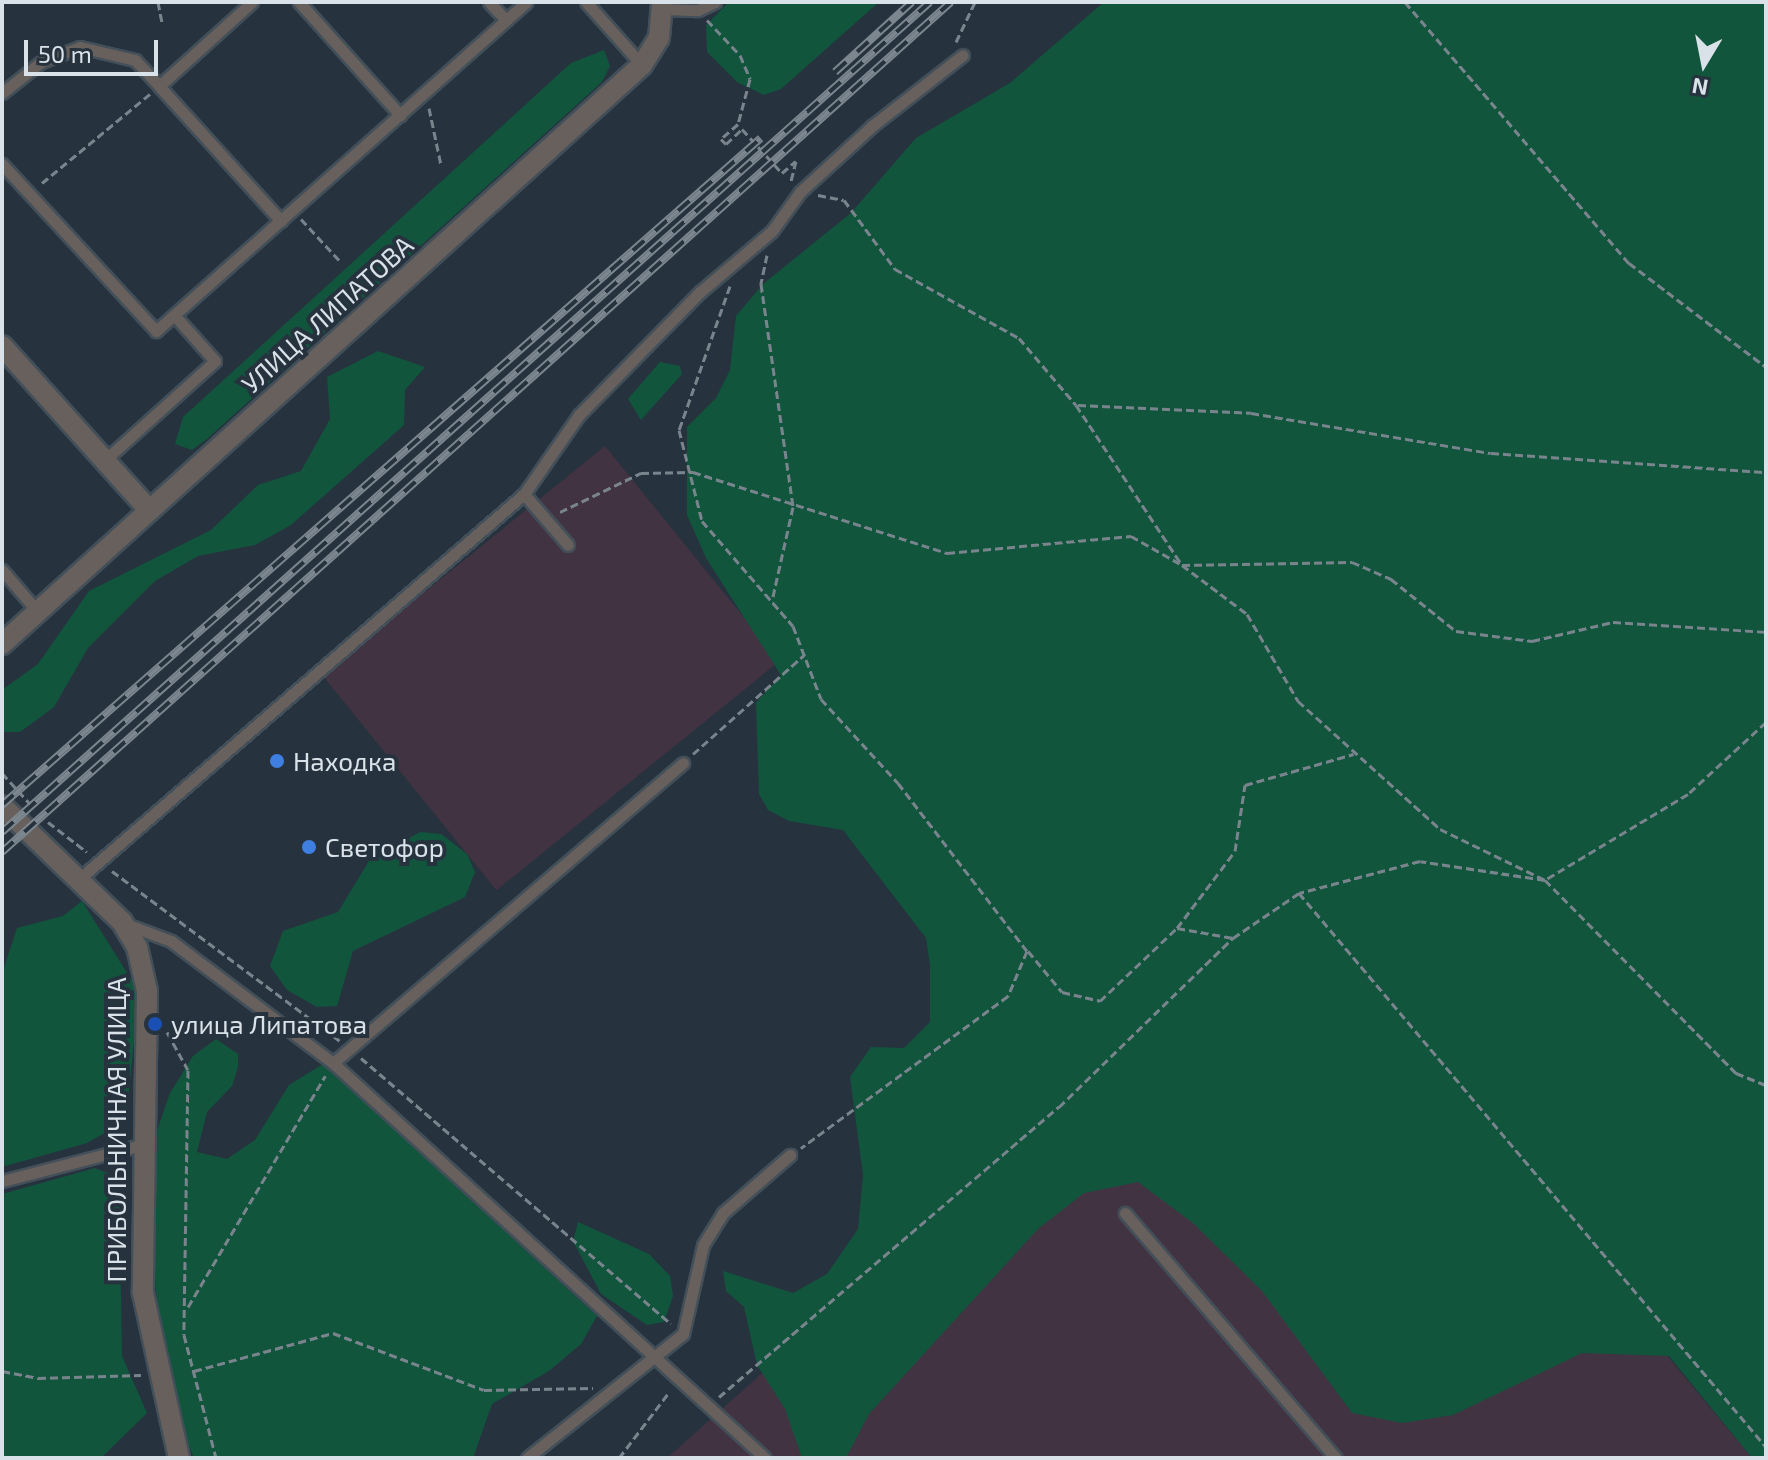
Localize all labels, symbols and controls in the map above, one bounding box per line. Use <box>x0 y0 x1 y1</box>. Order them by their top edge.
scale bar <box>28 24 162 74</box>
north arrow <box>1664 24 1744 104</box>
text: 50 m <box>38 39 92 68</box>
text: N <box>1690 73 1710 102</box>
street label: УЛИЦА ЛИПАТОВА <box>235 229 419 399</box>
place label: Находка <box>293 745 396 777</box>
marker: Находка <box>268 752 286 770</box>
place label: Светофор <box>325 831 444 863</box>
marker: Светофор <box>300 838 318 856</box>
street label: ПРИБОЛЬНИЧНАЯ УЛИЦА <box>100 977 132 1283</box>
place label: улица Липатова <box>171 1008 367 1040</box>
marker: улица Липатова <box>146 1015 164 1033</box>

